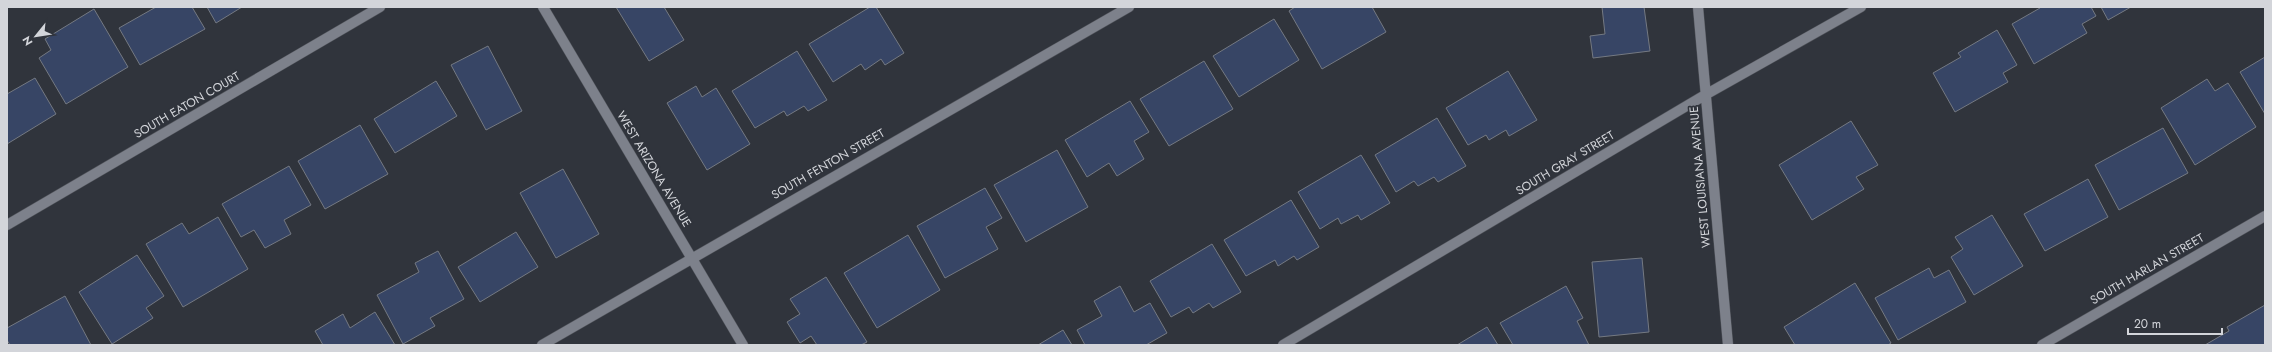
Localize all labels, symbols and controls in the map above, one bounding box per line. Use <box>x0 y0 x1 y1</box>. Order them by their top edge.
north arrow <box>16 16 56 56</box>
text: N <box>18 33 36 49</box>
street label: SOUTH EATON COURT <box>131 67 244 143</box>
street label: WEST LOUISIANA AVENUE <box>1685 105 1715 249</box>
street label: WEST ARIZONA AVENUE <box>612 107 696 231</box>
street label: SOUTH FENTON STREET <box>768 124 888 204</box>
street label: SOUTH GRAY STREET <box>1512 126 1618 200</box>
street label: SOUTH HARLAN STREET <box>2087 229 2208 309</box>
scale bar <box>2128 310 2222 336</box>
text: 20 m <box>2134 315 2161 333</box>

